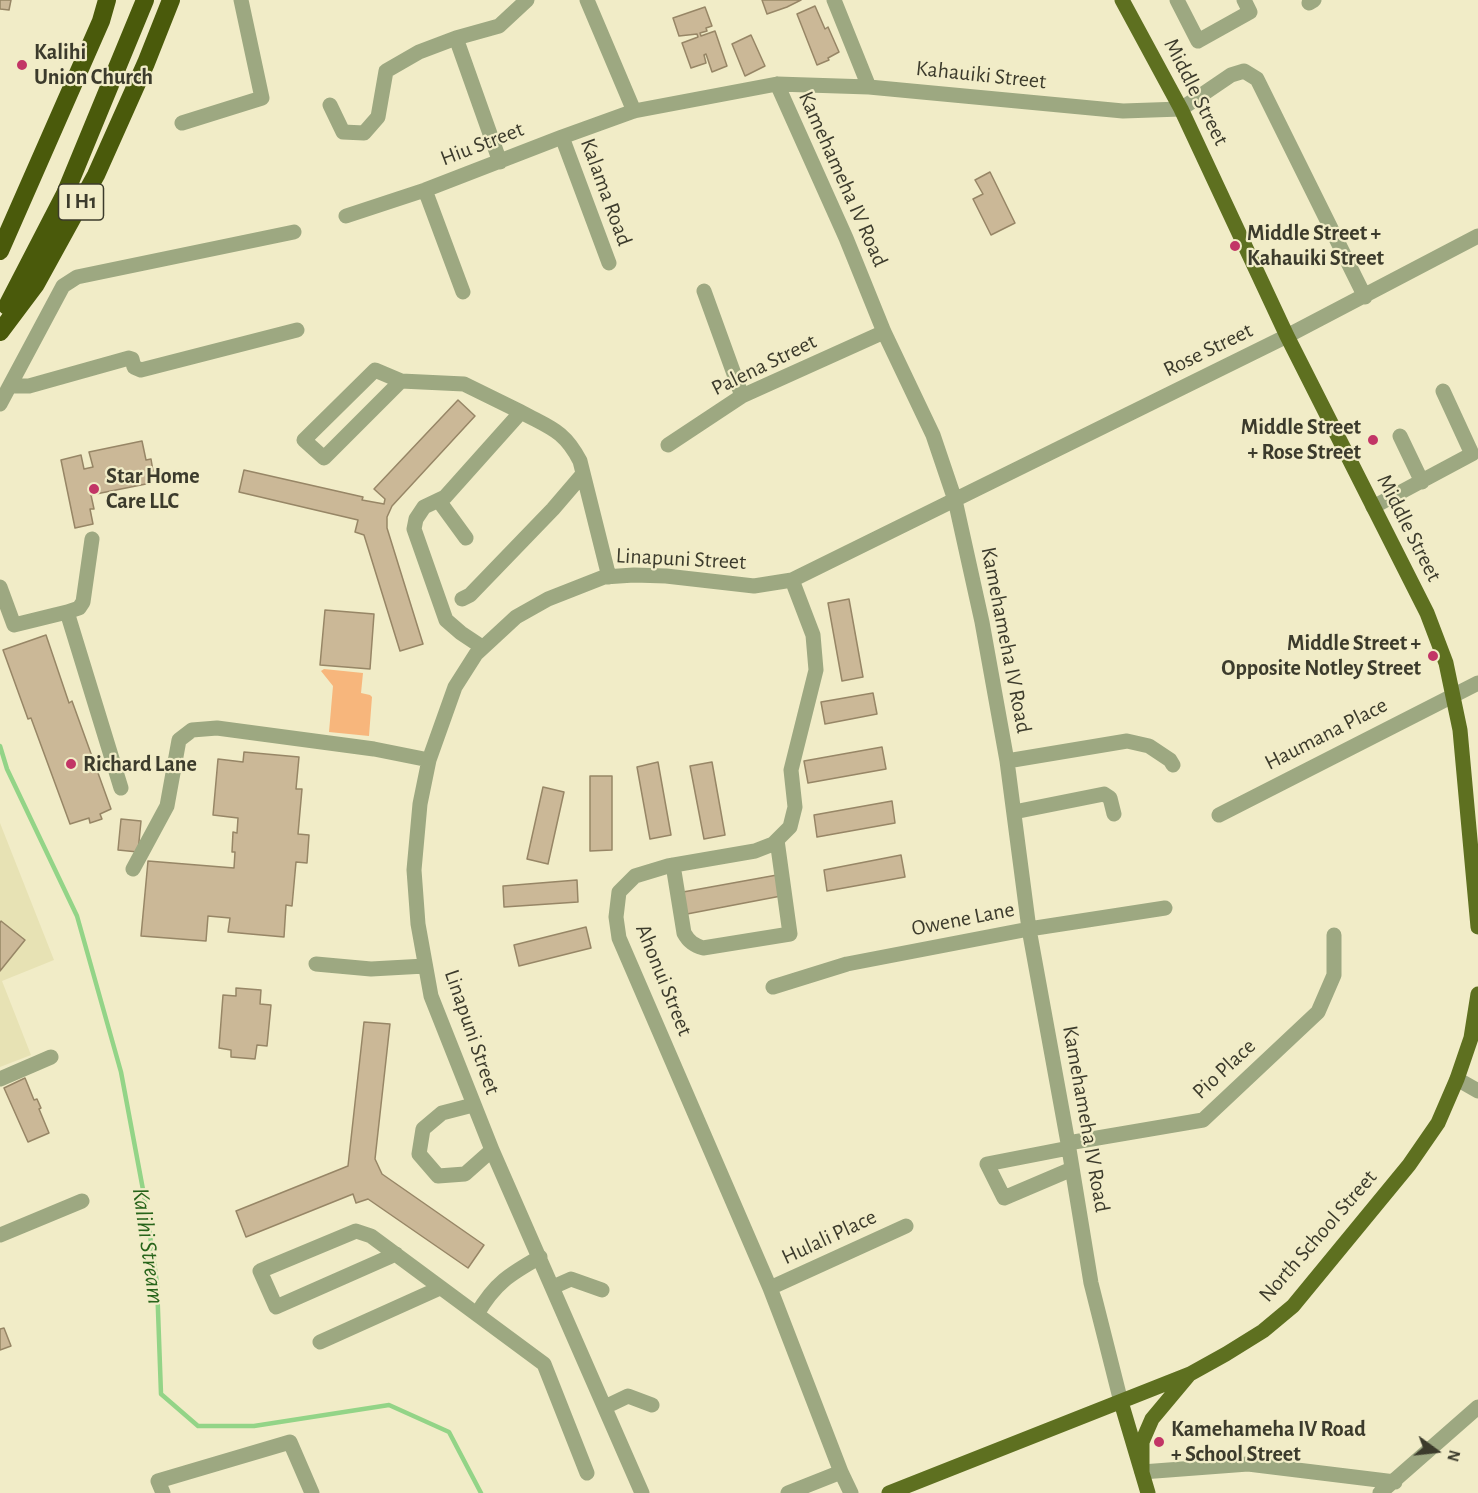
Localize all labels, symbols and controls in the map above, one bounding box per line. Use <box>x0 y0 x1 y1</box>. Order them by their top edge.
street label: Middle Street <box>1158 34 1234 150</box>
place label: Kalihi Union Church <box>34 39 153 90</box>
street label: Kahauiki Street <box>915 55 1047 95</box>
marker: Kalihi Union Church <box>15 58 29 72</box>
street label: Kamehameha IV Road <box>792 87 894 271</box>
street label: Hiu Street <box>437 116 527 172</box>
street label: Kalama Road <box>574 135 638 249</box>
road number: I H1 <box>58 184 104 220</box>
place label: Middle Street + Kahauiki Street <box>1247 220 1384 272</box>
marker: Middle Street + Kahauiki Street <box>1228 239 1242 253</box>
street label: Rose Street <box>1159 317 1257 383</box>
street label: Palena Street <box>707 328 821 402</box>
place label: Middle Street + Rose Street <box>1241 414 1361 466</box>
marker: Middle Street + Rose Street <box>1366 433 1380 447</box>
place label: Star Home Care LLC <box>106 463 200 514</box>
street label: Middle Street <box>1371 470 1447 586</box>
marker: Star Home Care LLC <box>87 482 101 496</box>
street label: Linapuni Street <box>615 542 747 576</box>
street label: Kamehameha IV Road <box>975 545 1037 735</box>
place label: Middle Street + Opposite Notley Street <box>1221 630 1421 682</box>
marker: Middle Street + Opposite Notley Street <box>1426 649 1440 663</box>
street label: Haumana Place <box>1260 692 1392 776</box>
place label: Richard Lane <box>83 751 197 777</box>
marker: Richard Lane <box>64 757 78 771</box>
street label: Owene Lane <box>909 896 1017 942</box>
street label: Ahonui Street <box>630 920 698 1040</box>
street label: Linapuni Street <box>438 966 506 1098</box>
street label: Kamehameha IV Road <box>1057 1024 1115 1214</box>
street label: Pio Place <box>1187 1033 1261 1105</box>
street label: North School Street <box>1253 1164 1383 1308</box>
water label: Kalihi Stream <box>126 1186 170 1306</box>
street label: Hulali Place <box>777 1204 881 1270</box>
place label: Kamehameha IV Road + School Street <box>1171 1416 1366 1468</box>
north arrow <box>1406 1421 1466 1481</box>
marker: Kamehameha IV Road + School Street <box>1152 1435 1166 1449</box>
text: N <box>1444 1448 1463 1463</box>

